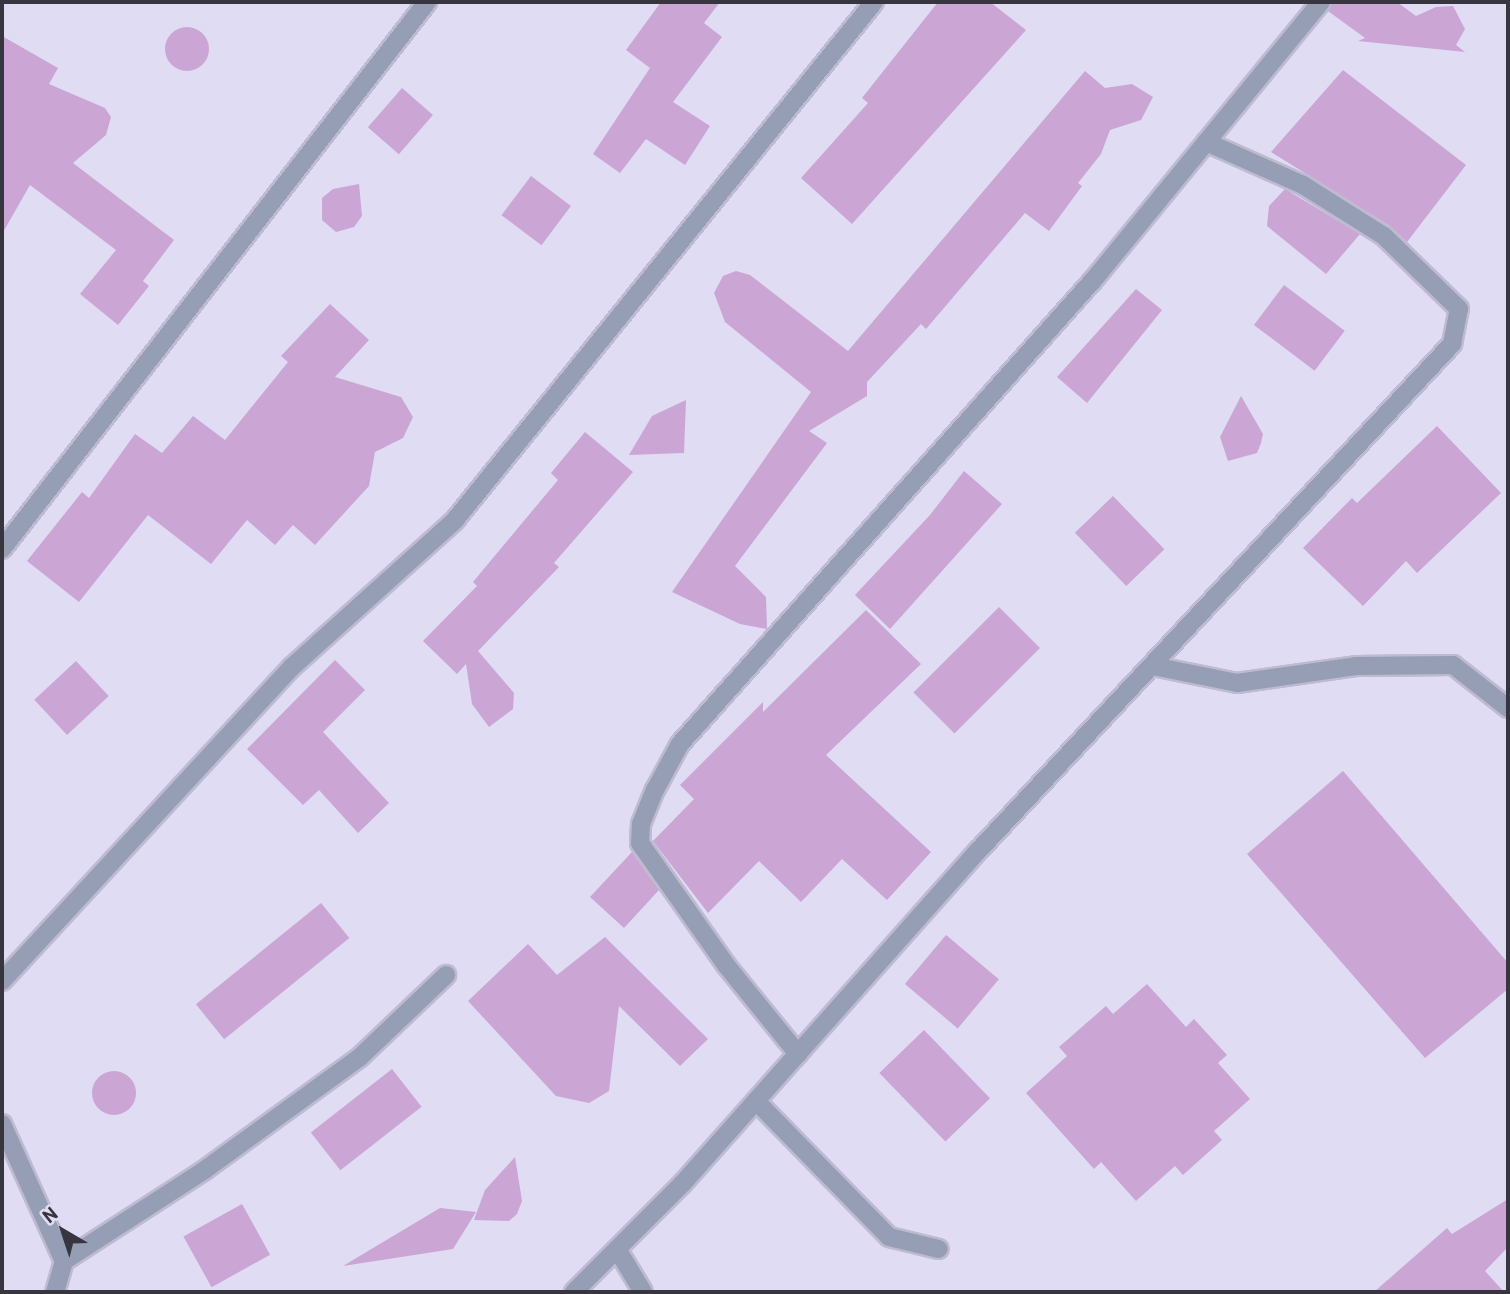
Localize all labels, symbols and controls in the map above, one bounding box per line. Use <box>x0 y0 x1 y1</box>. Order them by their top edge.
north arrow <box>28 1196 98 1266</box>
text: N <box>37 1201 62 1227</box>

